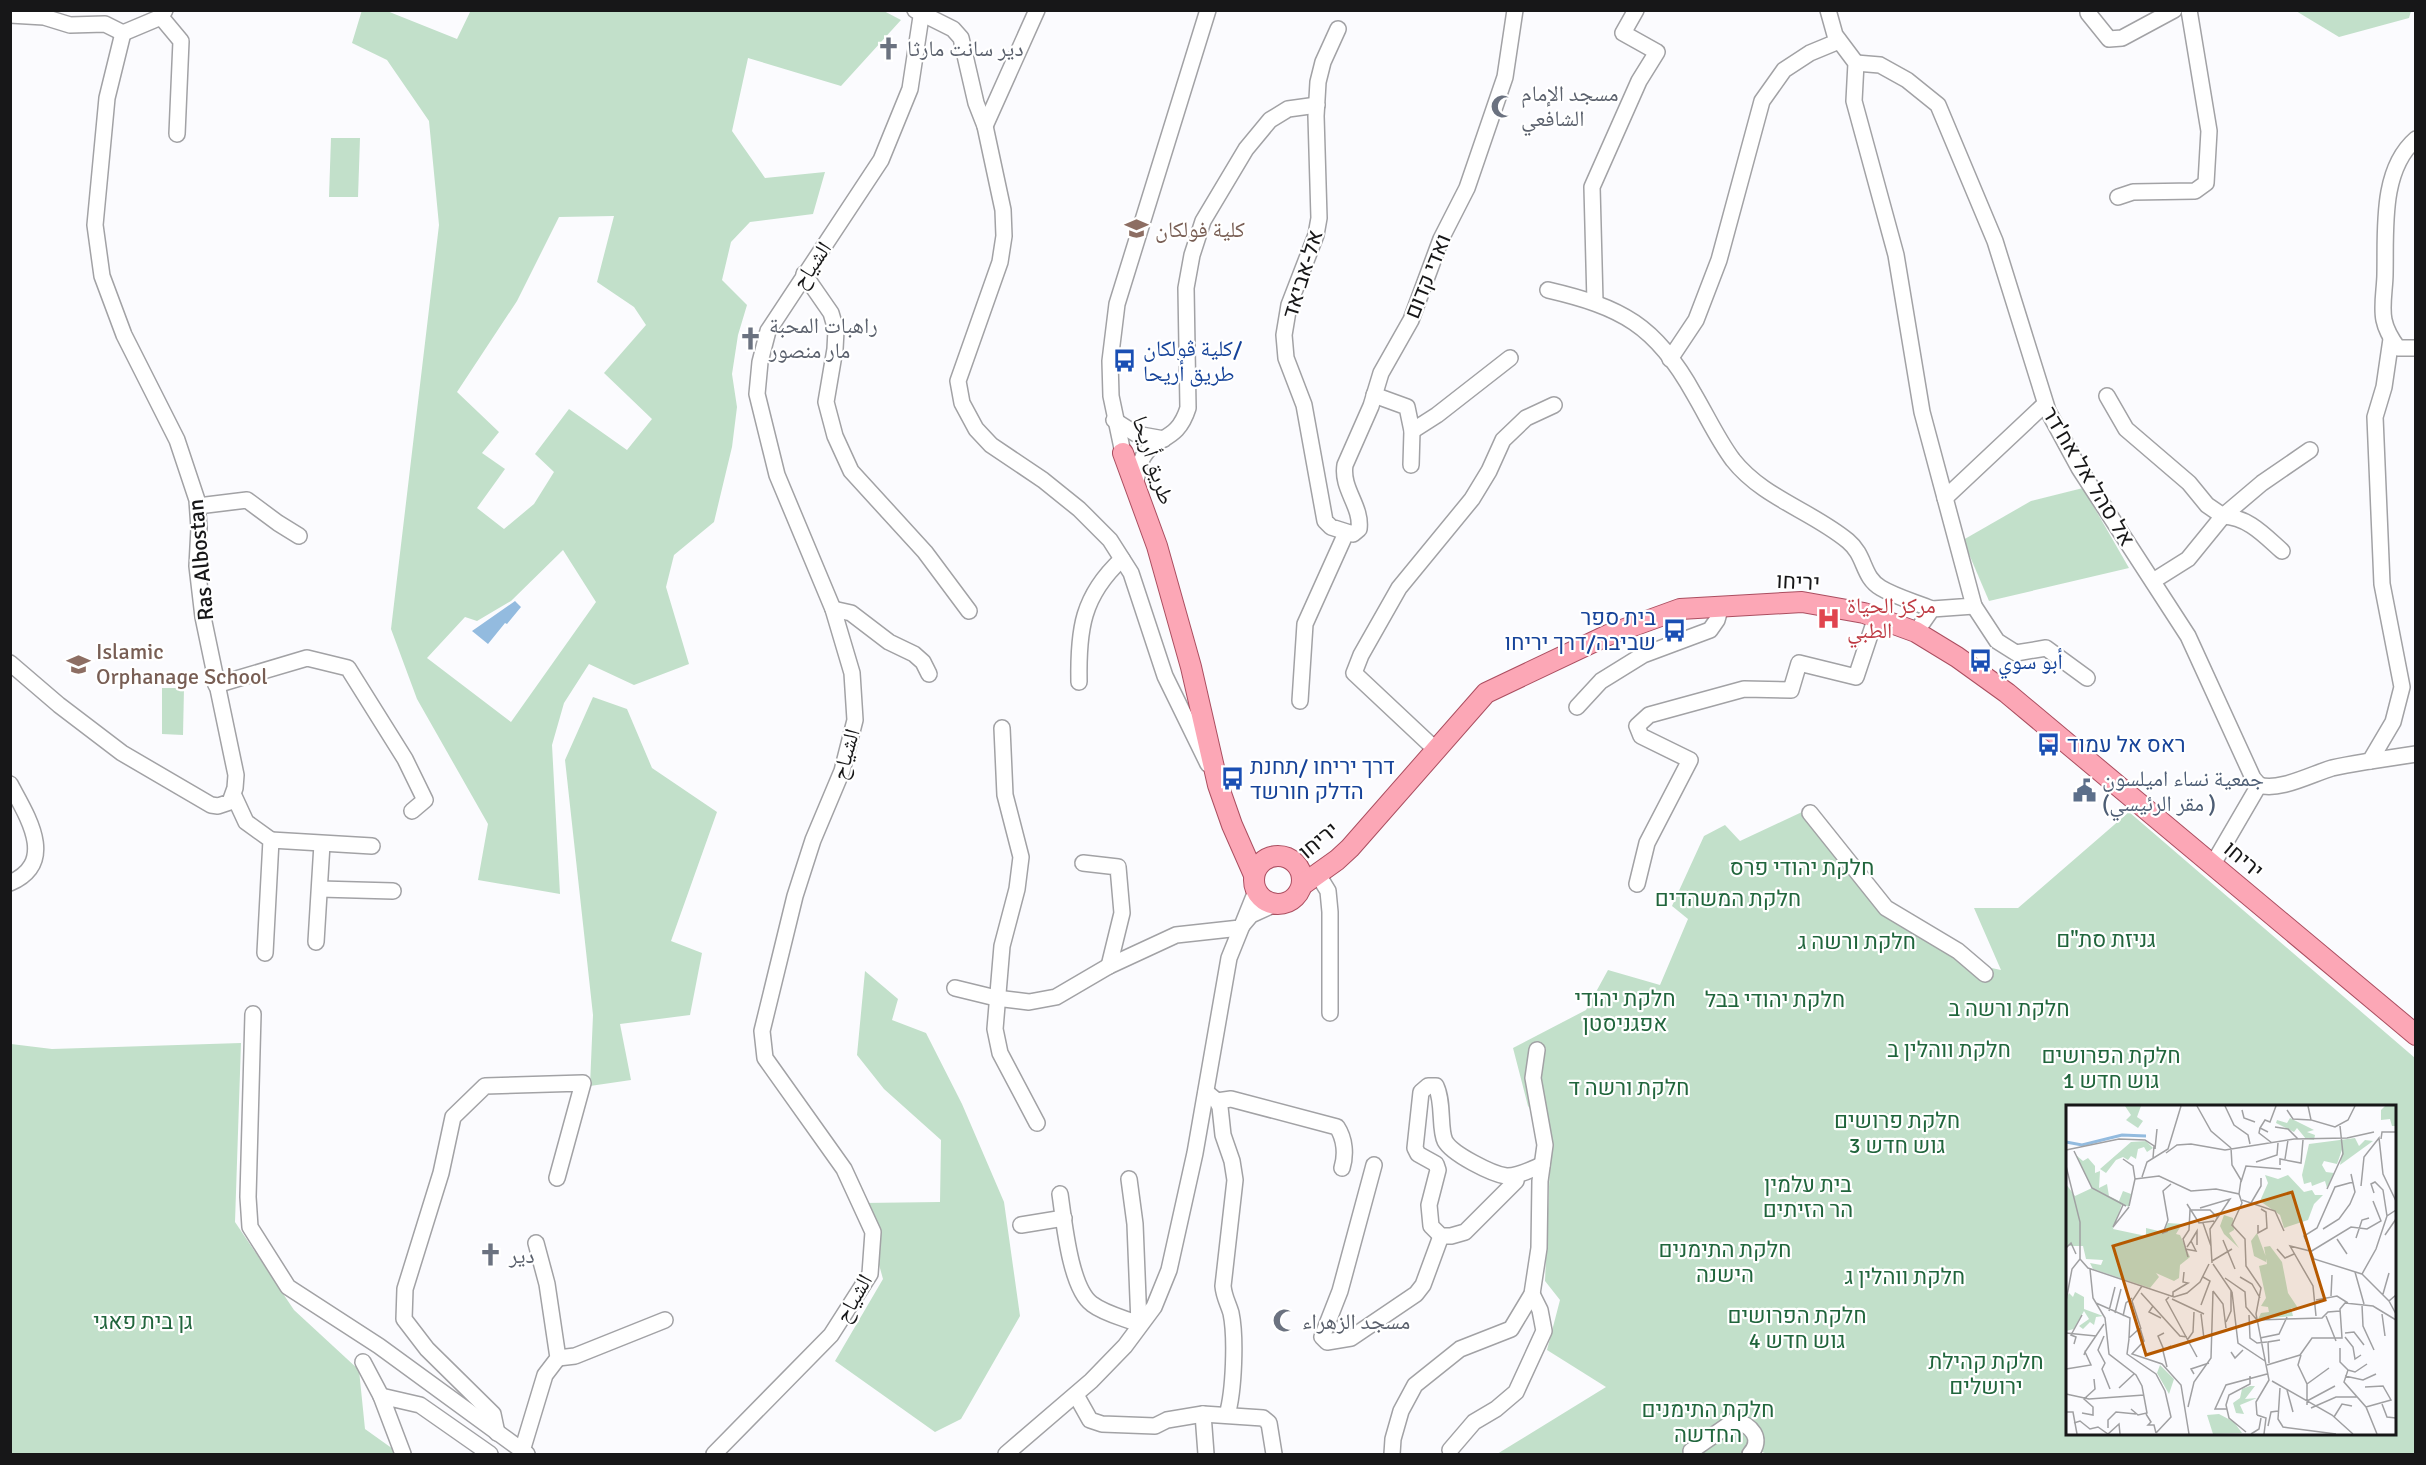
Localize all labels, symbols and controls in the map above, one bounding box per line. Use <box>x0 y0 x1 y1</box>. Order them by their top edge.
church icon: دير سانت مارثا <box>876 35 902 61</box>
place label: دير سانت مارثا <box>907 35 1024 62</box>
place label: مسجد الإمام الشافعي <box>1521 80 1619 136</box>
mosque icon: مسجد الإمام الشافعي <box>1490 93 1516 119</box>
school or university icon: كلية فولكان <box>1124 216 1150 242</box>
place label: كلية فولكان <box>1155 216 1245 243</box>
street label: אל-אביאד <box>1276 227 1329 322</box>
street label: ואדי קדום <box>1398 230 1457 323</box>
street label: الشياح <box>786 236 837 294</box>
place label: راهبات المحبة مار منصور <box>768 312 878 364</box>
church icon: راهبات المحبة مار منصور <box>738 325 764 351</box>
place label: كلية ڤولكان/ طريق أريحا <box>1143 335 1243 387</box>
bus stop icon: كلية ڤولكان/ طريق أريحا <box>1112 348 1138 374</box>
street label: אל סהל אל אח'דר <box>2036 402 2141 551</box>
street label: طريق أريحا <box>1127 413 1180 508</box>
street label: Ras Albostan <box>182 498 219 622</box>
street label: יריחו <box>1775 567 1821 596</box>
place label: مركز الحياة الطبي <box>1847 592 1936 648</box>
place label: בית ספר שביבה/דרך יריחו <box>1505 604 1656 656</box>
hospital icon: مركز الحياة الطبي <box>1816 605 1842 631</box>
bus stop icon: בית ספר שביבה/דרך יריחו <box>1661 617 1687 643</box>
place label: Islamic Orphanage School <box>96 638 268 690</box>
bus stop icon: أبو سوي <box>1967 648 1993 674</box>
place label: أبو سوي <box>1998 648 2063 679</box>
school or university icon: Islamic Orphanage School <box>65 651 91 677</box>
street label: الشياح <box>825 725 866 783</box>
bus stop icon: ראס אל עמוד <box>2036 731 2062 757</box>
place label: ראס אל עמוד <box>2067 731 2186 758</box>
place label: דרך יריחו /תחנת הדלק חורשד <box>1250 753 1395 805</box>
place label: جمعية نساء اميلسون (مقر الرئيسي ) <box>2102 765 2264 821</box>
bus stop icon: דרך יריחו /תחנת הדלק חורשד <box>1219 766 1245 792</box>
public building icon: جمعية نساء اميلسون (مقر الرئيسي ) <box>2071 778 2097 804</box>
street label: יריחו <box>1293 816 1344 865</box>
street label: יריחו <box>2218 835 2269 884</box>
park label: חלקת יהודי פרס <box>1730 854 1874 881</box>
park label: חלקת המשהדים <box>1655 885 1801 912</box>
park label: גניזת סת"ם <box>2056 926 2156 953</box>
park label: חלקת ורשה ג <box>1798 928 1916 955</box>
park label: חלקת יהודי אפגניסטן <box>1574 985 1676 1037</box>
park label: חלקת יהודי בבל <box>1705 986 1845 1013</box>
park label: חלקת ורשה ב <box>1948 995 2070 1022</box>
park label: חלקת ווהלין ב <box>1887 1036 2011 1063</box>
park label: חלקת הפרושים גוש חדש 1 <box>2042 1042 2181 1094</box>
park label: חלקת ורשה ד <box>1569 1074 1689 1101</box>
inset map <box>2066 1105 2396 1435</box>
park label: חלקת פרושים גוש חדש 3 <box>1834 1107 1960 1159</box>
park label: בית עלמין הר הזיתים <box>1763 1171 1853 1223</box>
park label: חלקת התימנים הישנה <box>1659 1236 1791 1288</box>
church icon: دير <box>478 1242 504 1268</box>
place label: دير <box>508 1242 535 1269</box>
park label: חלקת ווהלין ג <box>1845 1263 1965 1290</box>
street label: الشياح <box>829 1269 878 1328</box>
park label: חלקת הפרושים גוש חדש 4 <box>1728 1302 1867 1354</box>
park label: גן בית פאגי <box>93 1308 193 1335</box>
mosque icon: مسجد الزهراء <box>1271 1308 1297 1334</box>
place label: مسجد الزهراء <box>1302 1308 1410 1335</box>
park label: חלקת קהילת ירושלים <box>1928 1348 2044 1400</box>
park label: חלקת התימנים החדשה <box>1642 1396 1774 1448</box>

